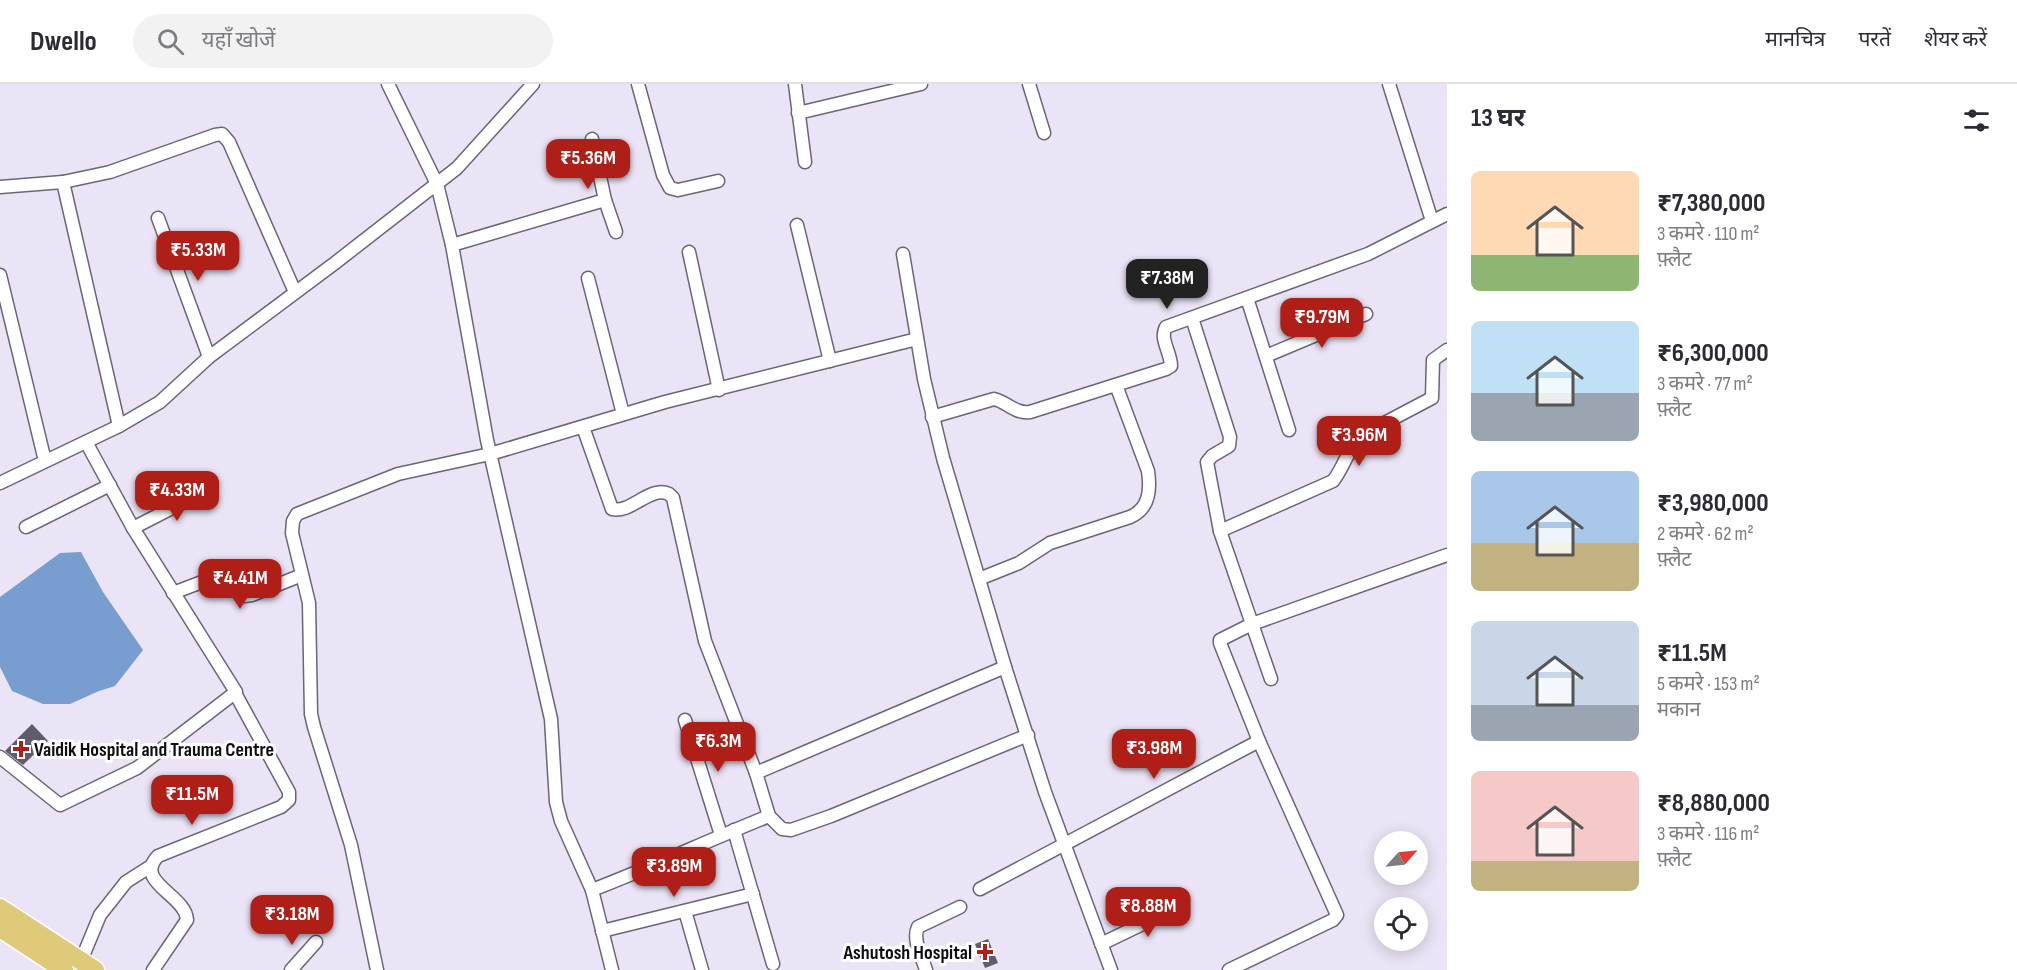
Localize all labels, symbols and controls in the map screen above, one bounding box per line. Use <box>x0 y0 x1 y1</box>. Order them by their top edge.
search box <box>133 14 553 68</box>
text: Dwello <box>30 25 97 58</box>
icon: search <box>154 25 187 58</box>
text: यहाँ खोजें <box>202 27 275 54</box>
text: मानचित्र <box>1765 27 1825 52</box>
text: परतें <box>1858 27 1891 52</box>
text: शेयर करें <box>1924 27 1987 52</box>
text: 13 घर <box>1471 103 1525 134</box>
icon: filters <box>1960 104 1993 137</box>
pin: ₹5.36M <box>539 139 637 190</box>
text: ₹5.36M <box>560 146 616 170</box>
text: ₹7,380,000 <box>1657 188 1765 219</box>
icon: home <box>1519 195 1591 267</box>
text: 3 कमरे · 110 m² <box>1657 222 1760 246</box>
pin: ₹5.33M <box>149 231 247 282</box>
text: ₹5.33M <box>170 238 226 262</box>
text: फ़्लैट <box>1657 248 1692 272</box>
pin: ₹7.38M <box>1118 259 1216 310</box>
text: ₹7.38M <box>1140 266 1194 290</box>
pin: ₹9.79M <box>1273 298 1371 349</box>
text: ₹9.79M <box>1294 305 1350 329</box>
text: ₹6,300,000 <box>1657 338 1769 369</box>
icon: home <box>1519 345 1591 417</box>
text: 3 कमरे · 77 m² <box>1657 372 1753 396</box>
text: फ़्लैट <box>1657 398 1692 422</box>
pin: ₹3.96M <box>1310 416 1408 467</box>
text: ₹3.96M <box>1331 423 1387 447</box>
pin: ₹4.33M <box>128 471 226 522</box>
text: ₹4.33M <box>149 478 205 502</box>
text: ₹3,980,000 <box>1657 488 1769 519</box>
icon: home <box>1519 495 1591 567</box>
text: 2 कमरे · 62 m² <box>1657 522 1754 546</box>
text: फ़्लैट <box>1657 548 1692 572</box>
pin: ₹4.41M <box>191 559 289 610</box>
text: ₹4.41M <box>212 566 268 590</box>
text: ₹11.5M <box>1657 638 1727 669</box>
icon: home <box>1519 645 1591 717</box>
text: 5 कमरे · 153 m² <box>1657 672 1760 696</box>
text: मकान <box>1657 698 1701 722</box>
pin: ₹6.3M <box>676 722 760 773</box>
text: ₹6.3M <box>695 729 741 753</box>
pin: ₹3.98M <box>1105 729 1203 780</box>
text: ₹3.98M <box>1126 736 1182 760</box>
place label: Vaidik Hospital and Trauma Centre <box>34 738 274 762</box>
marker: Vaidik Hospital and Trauma Centre <box>12 740 30 758</box>
pin: ₹11.5M <box>143 775 241 826</box>
text: ₹11.5M <box>165 782 219 806</box>
text: ₹8,880,000 <box>1657 788 1770 819</box>
icon: home <box>1519 795 1591 867</box>
text: 3 कमरे · 116 m² <box>1657 822 1759 846</box>
north arrow <box>1374 831 1428 885</box>
map controls <box>1374 831 1428 951</box>
pin: ₹3.89M <box>625 847 723 898</box>
text: फ़्लैट <box>1657 848 1692 872</box>
text: ₹3.89M <box>646 854 702 878</box>
pin: ₹8.88M <box>1099 887 1197 938</box>
text: ₹8.88M <box>1120 894 1176 918</box>
pin: ₹3.18M <box>243 895 341 946</box>
button: locate <box>1374 897 1428 951</box>
text: ₹3.18M <box>264 902 320 926</box>
place label: Ashutosh Hospital <box>843 941 972 965</box>
marker: Ashutosh Hospital <box>976 943 994 961</box>

